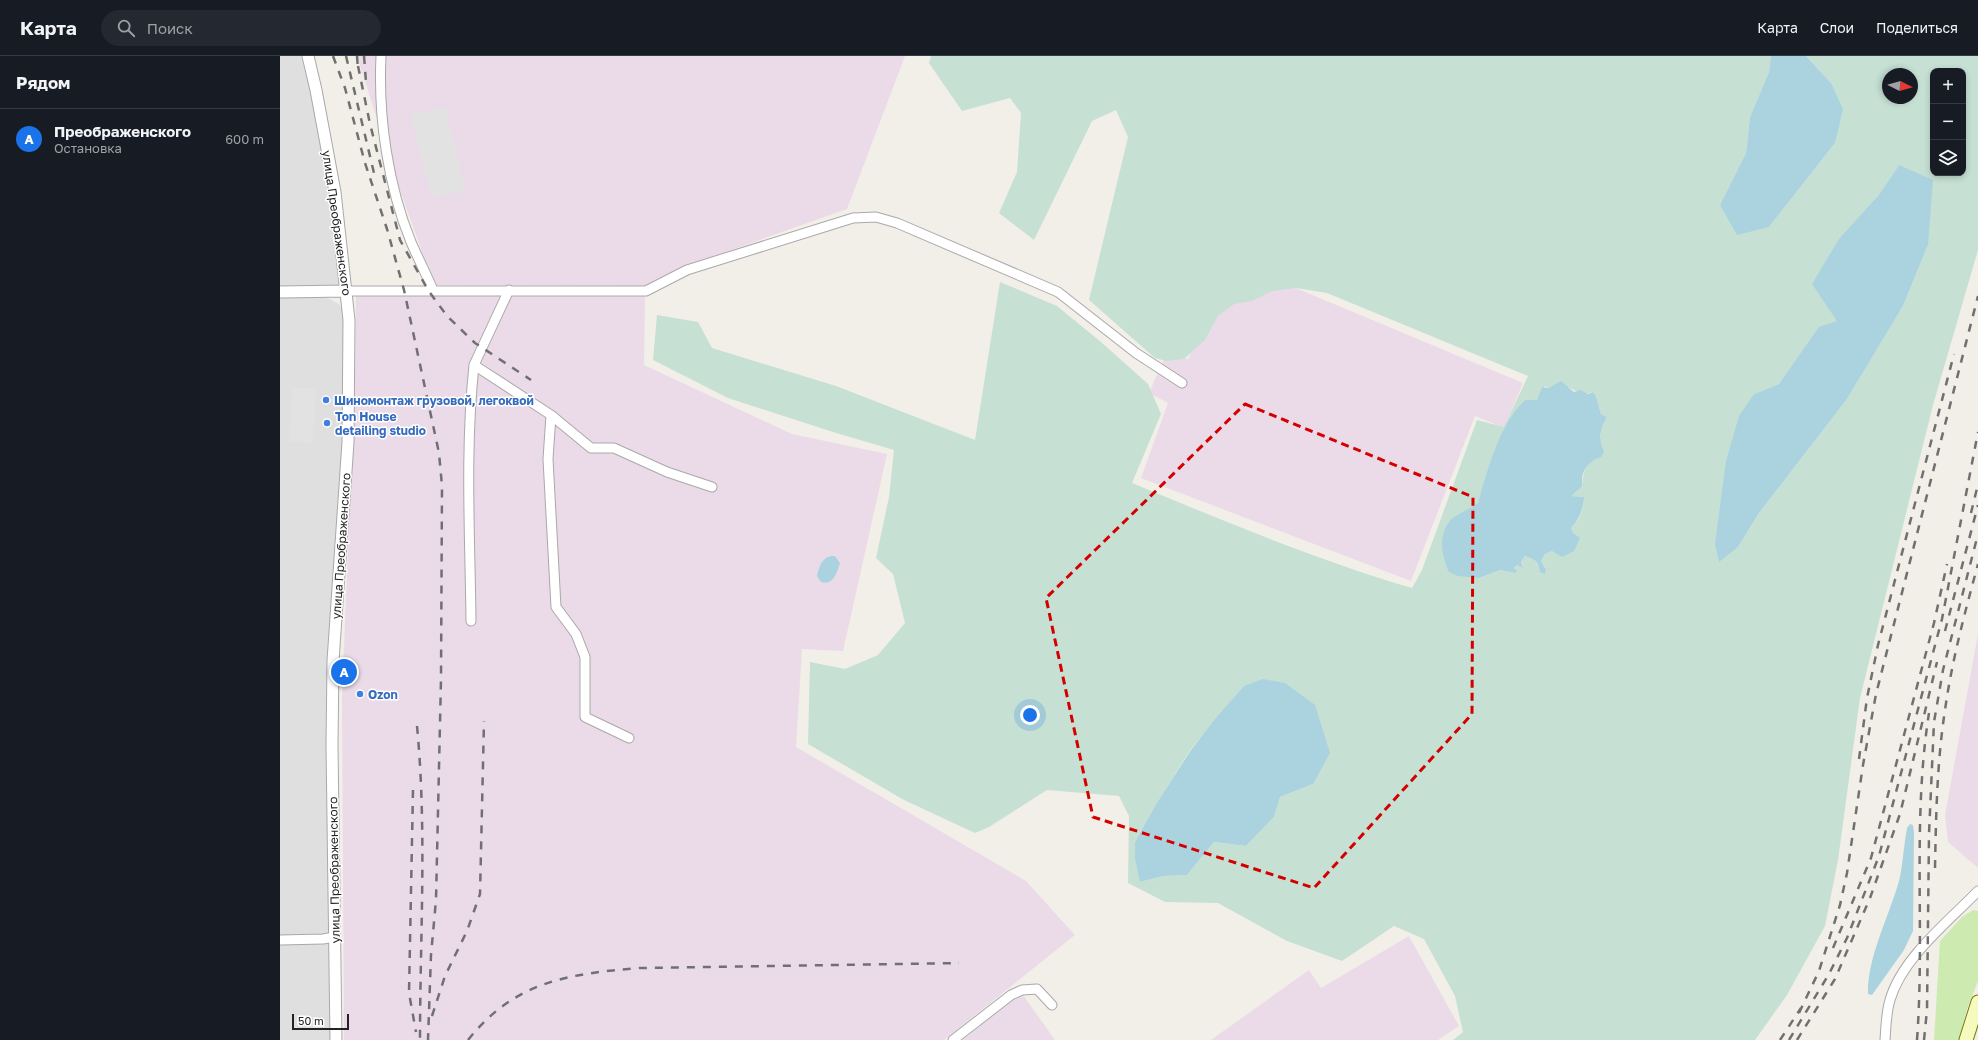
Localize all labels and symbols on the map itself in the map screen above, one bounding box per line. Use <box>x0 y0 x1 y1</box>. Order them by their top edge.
north arrow <box>1882 68 1918 104</box>
street label: улица Преображенского <box>319 149 355 297</box>
place label: Шиномонтаж грузовой, легоквой <box>334 393 534 408</box>
marker: Шиномонтаж грузовой, легоквой <box>321 395 331 405</box>
place label: Ton House detailing studio <box>335 409 426 438</box>
marker: Ton House detailing studio <box>322 418 332 428</box>
street label: улица Преображенского <box>328 472 354 620</box>
pin: A <box>331 657 357 687</box>
place label: Ozon <box>368 687 398 702</box>
marker: Ozon <box>355 689 365 699</box>
your location <box>1020 705 1040 725</box>
street label: улица Преображенского <box>325 797 343 943</box>
scale bar <box>292 1012 349 1031</box>

